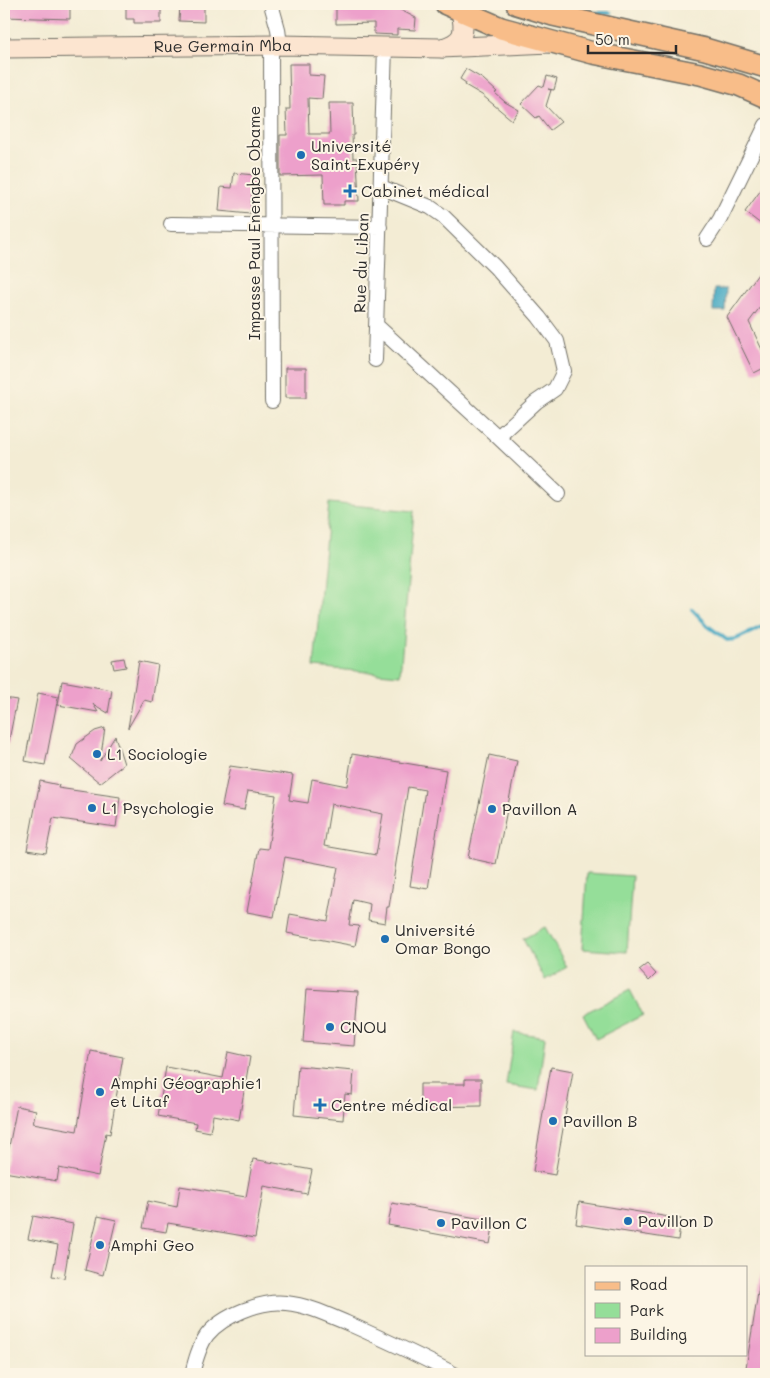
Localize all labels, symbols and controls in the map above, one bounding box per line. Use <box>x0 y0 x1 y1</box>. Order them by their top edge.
scale bar <box>588 22 675 54</box>
text: 50 m <box>595 29 630 49</box>
street label: Rue Germain Mba <box>154 34 292 56</box>
street label: Impasse Paul Enengbe Obame <box>243 106 264 340</box>
place label: Université Saint-Exupéry <box>311 135 420 174</box>
marker: Université Saint-Exupéry <box>295 149 307 161</box>
place label: Cabinet médical <box>361 180 490 201</box>
marker: Cabinet médical <box>343 184 357 198</box>
street label: Rue du Liban <box>348 212 373 314</box>
place label: L1 Sociologie <box>107 743 208 764</box>
marker: L1 Sociologie <box>91 748 103 760</box>
place label: L1 Psychologie <box>102 797 214 818</box>
place label: Pavillon A <box>502 798 578 819</box>
marker: L1 Psychologie <box>86 802 98 814</box>
marker: Pavillon A <box>486 803 498 815</box>
place label: Université Omar Bongo <box>395 919 491 958</box>
marker: Université Omar Bongo <box>379 933 391 945</box>
place label: CNOU <box>340 1016 387 1037</box>
marker: CNOU <box>324 1021 336 1033</box>
place label: Amphi Géographie1 et Litaf <box>110 1072 262 1111</box>
marker: Amphi Géographie1 et Litaf <box>94 1086 106 1098</box>
place label: Centre médical <box>331 1094 452 1115</box>
marker: Centre médical <box>313 1098 327 1112</box>
place label: Pavillon B <box>563 1110 638 1131</box>
marker: Pavillon B <box>547 1115 559 1127</box>
place label: Pavillon D <box>638 1210 714 1231</box>
place label: Pavillon C <box>451 1212 527 1233</box>
marker: Pavillon D <box>622 1215 634 1227</box>
marker: Pavillon C <box>435 1217 447 1229</box>
place label: Amphi Geo <box>110 1234 194 1255</box>
marker: Amphi Geo <box>94 1239 106 1251</box>
legend <box>585 1266 748 1356</box>
text: Road <box>630 1274 667 1294</box>
text: Park <box>630 1300 664 1320</box>
text: Building <box>630 1324 687 1344</box>

